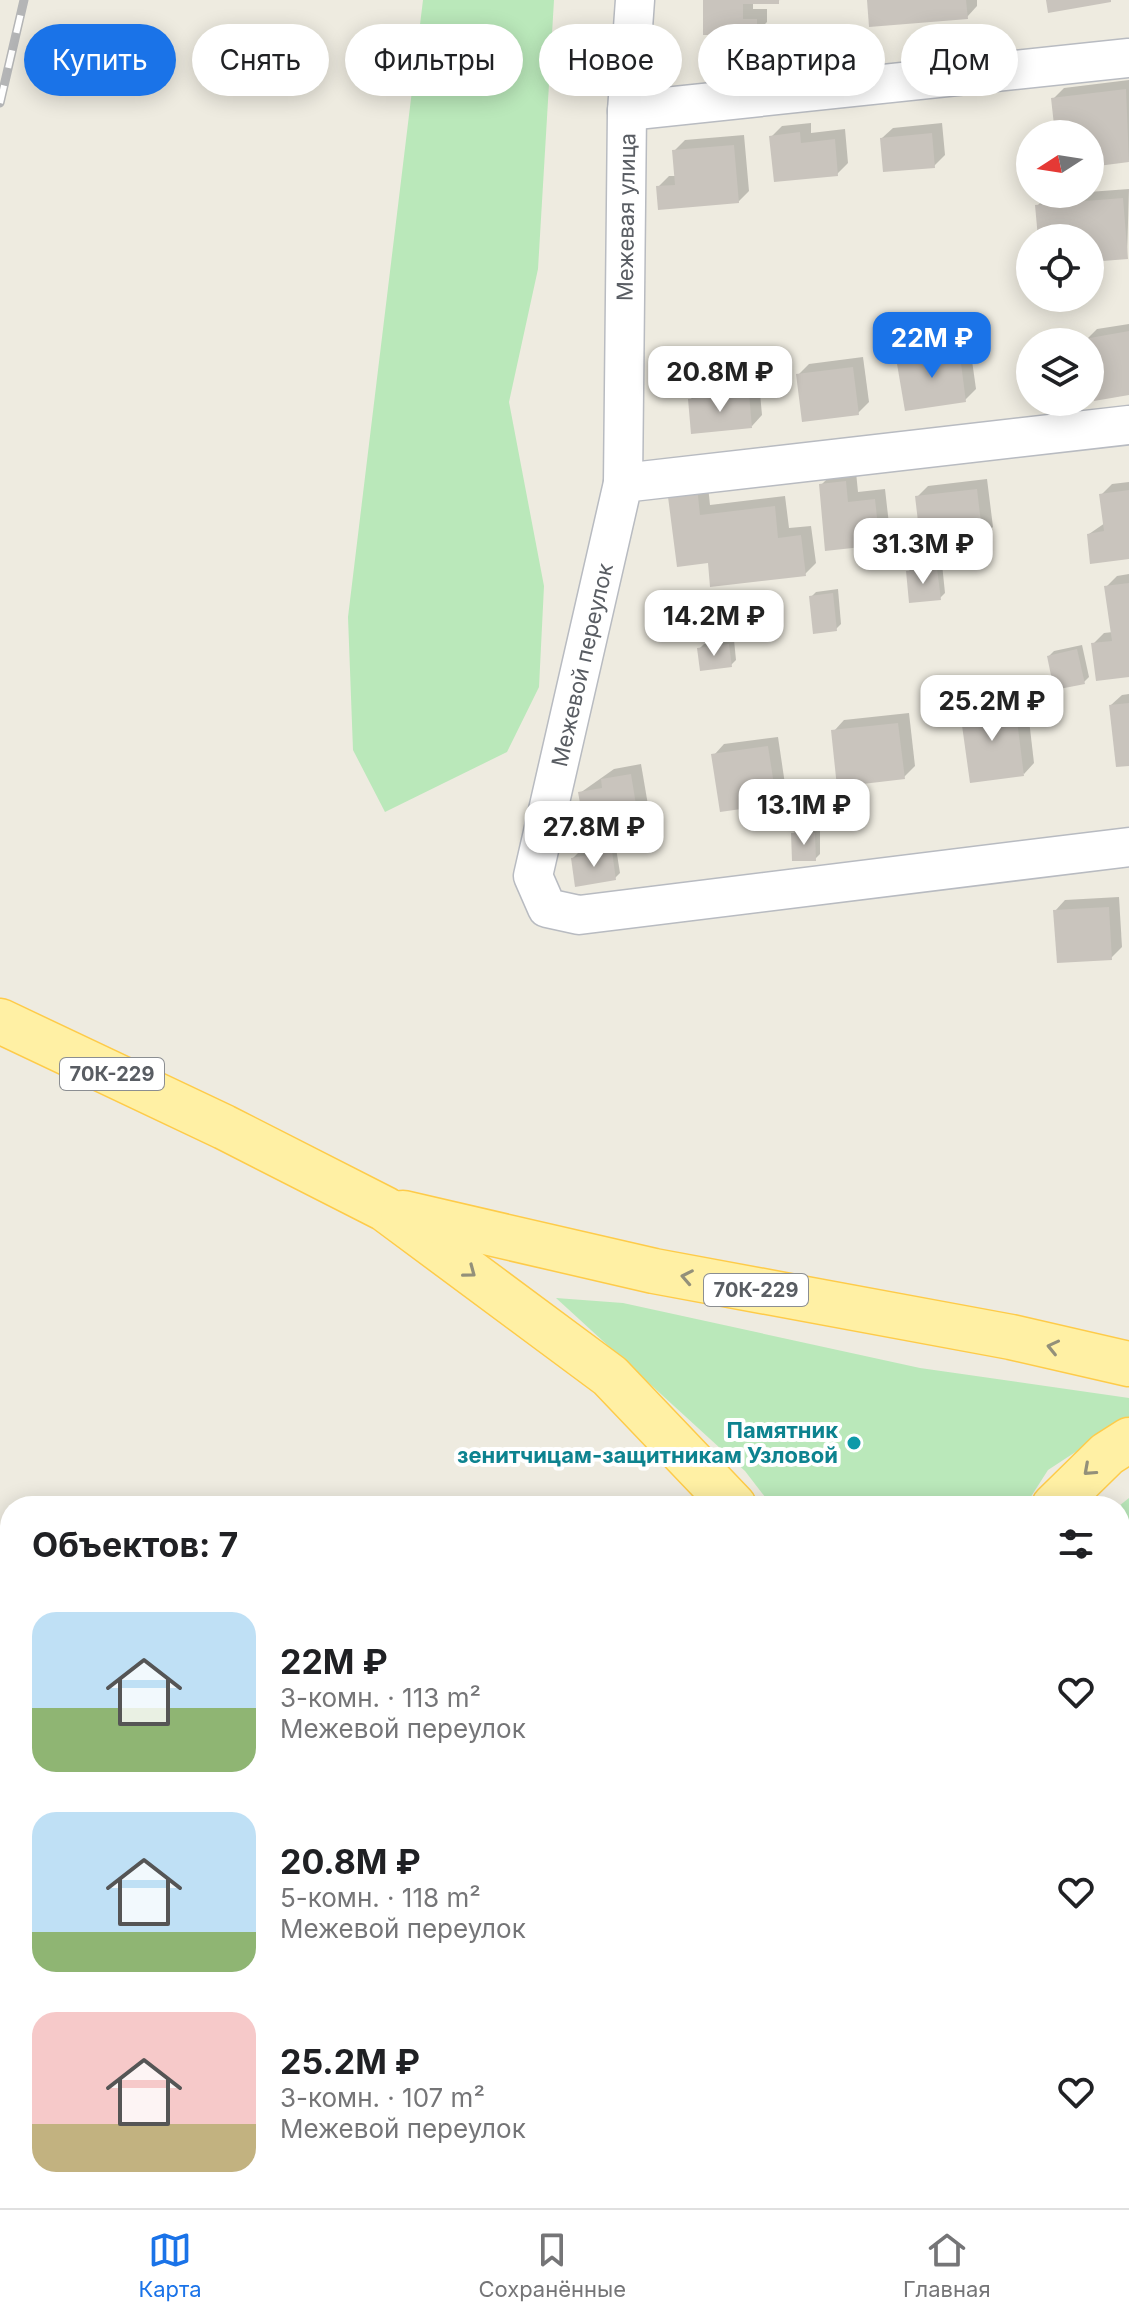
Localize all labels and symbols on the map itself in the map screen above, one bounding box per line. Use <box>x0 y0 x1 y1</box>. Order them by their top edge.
north arrow <box>1016 120 1104 208</box>
street label: Межевая улица <box>612 133 640 301</box>
pin: 22M ₽ <box>876 312 988 380</box>
pin: 20.8M ₽ <box>646 346 794 414</box>
pin: 31.3M ₽ <box>849 518 997 586</box>
street label: Межевой переулок <box>546 561 618 769</box>
pin: 14.2M ₽ <box>640 590 788 658</box>
pin: 25.2M ₽ <box>918 675 1066 743</box>
pin: 13.1M ₽ <box>730 779 878 847</box>
pin: 27.8M ₽ <box>520 801 668 869</box>
road number: 70К-229 <box>60 1058 164 1090</box>
one-way arrow <box>461 1263 476 1277</box>
one-way arrow <box>681 1270 694 1287</box>
road number: 70К-229 <box>704 1274 808 1306</box>
one-way arrow <box>1047 1339 1060 1356</box>
place label: Памятник зенитчицам-защитникам Узловой <box>457 1417 838 1468</box>
marker: Памятник зенитчицам-защитникам Узловой <box>845 1434 863 1452</box>
one-way arrow <box>1084 1461 1098 1476</box>

